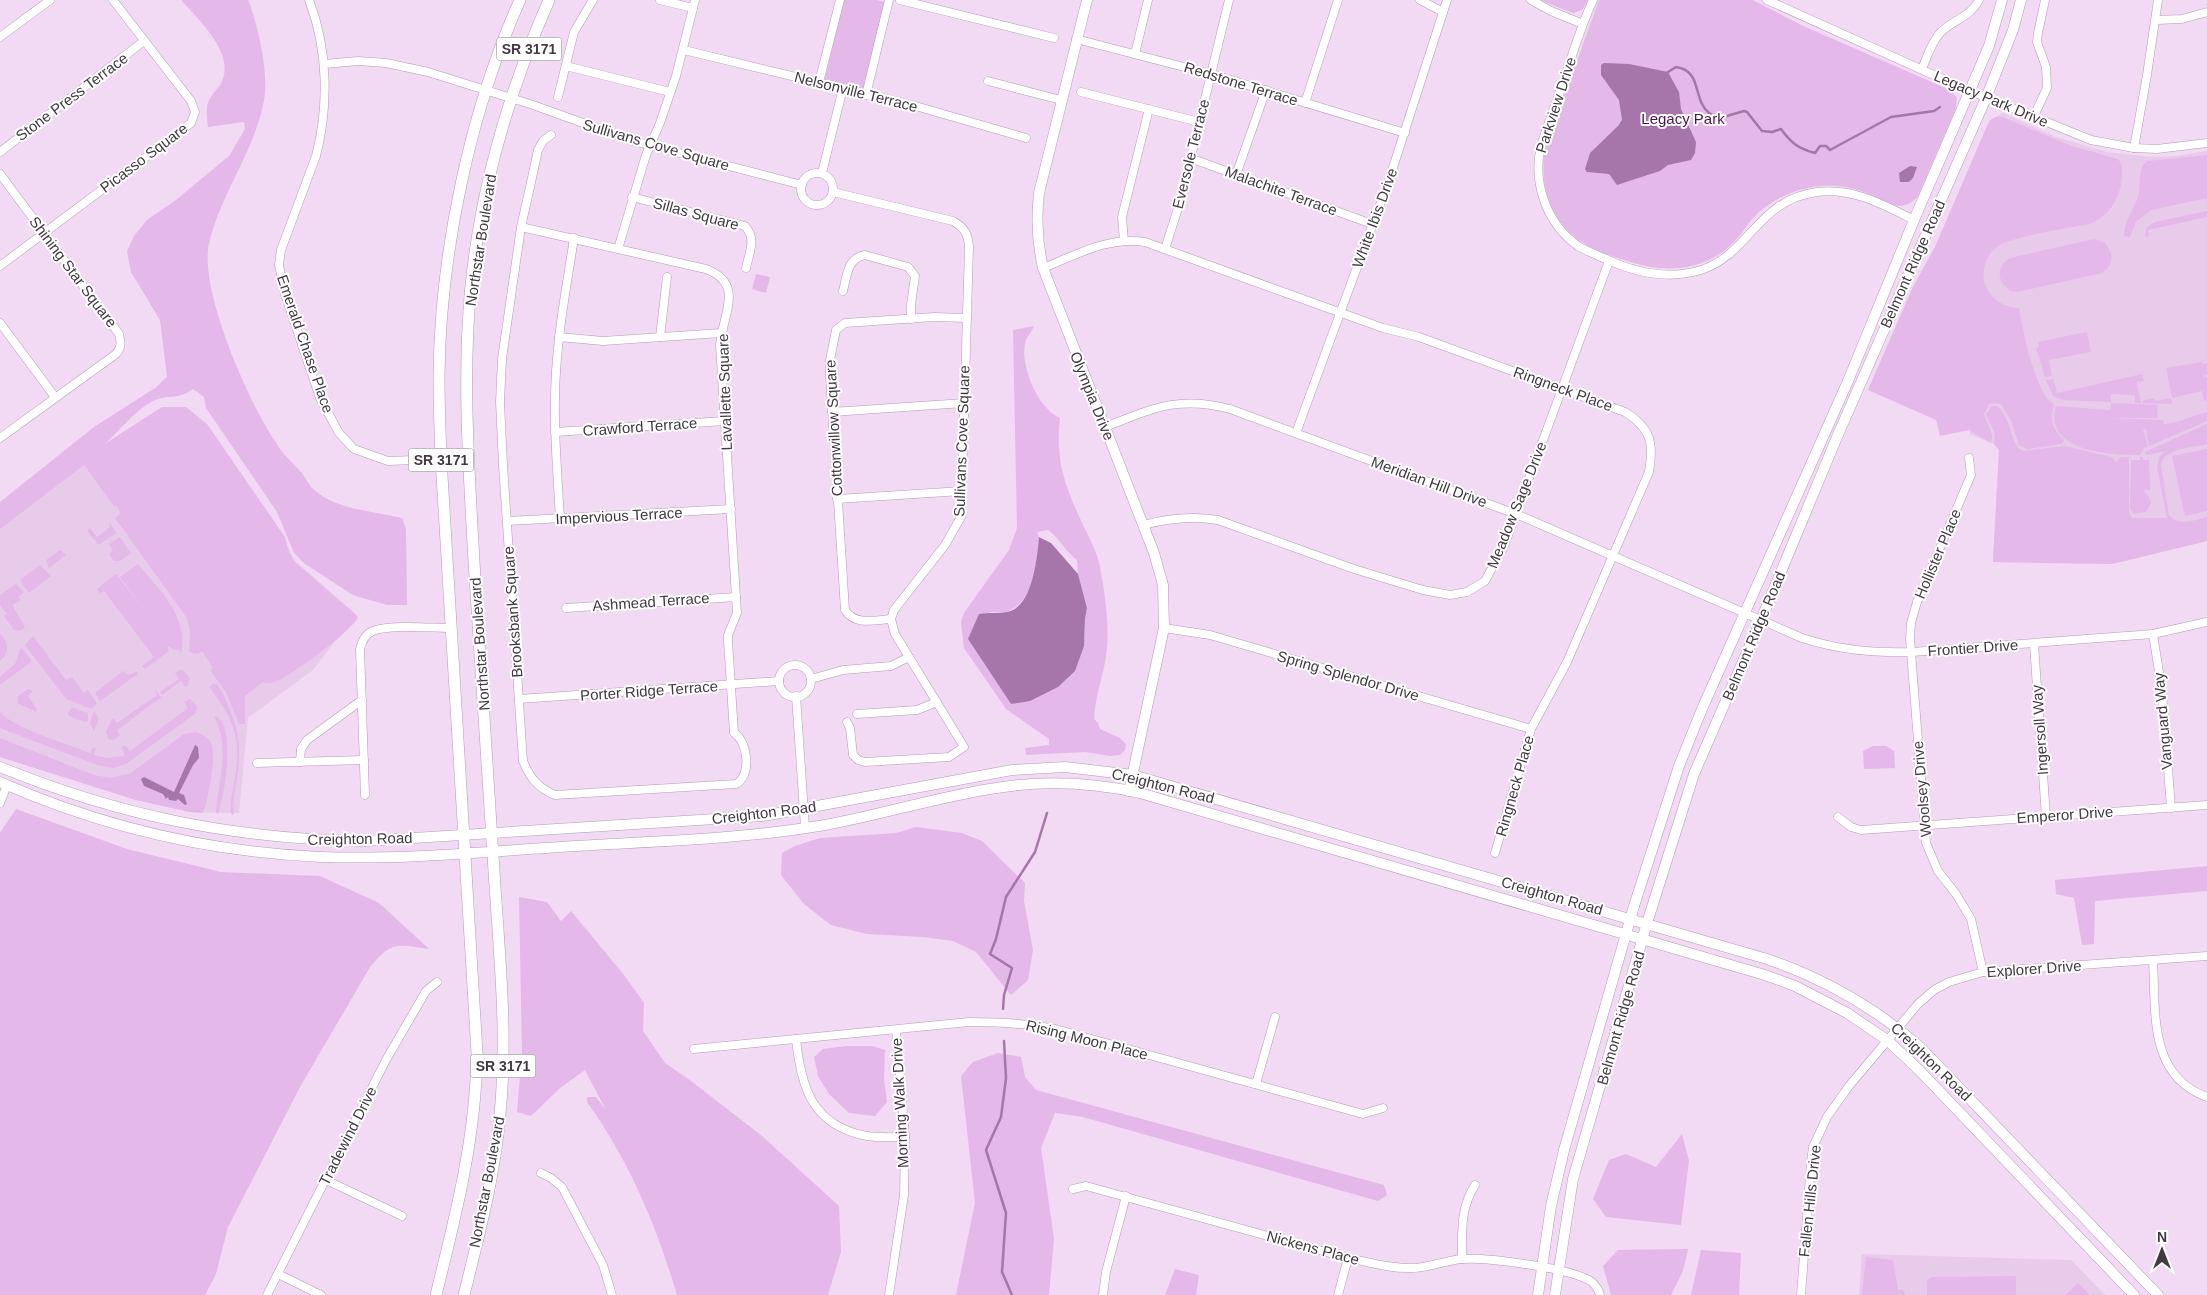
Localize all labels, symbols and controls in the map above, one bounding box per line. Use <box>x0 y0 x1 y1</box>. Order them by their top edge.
road number: SR 3171 <box>496 38 562 61</box>
street label: Stone Press Terrace <box>12 49 131 144</box>
street label: Parkview Drive <box>1532 55 1579 155</box>
street label: Redstone Terrace <box>1182 58 1300 109</box>
street label: Legacy Park Drive <box>1931 67 2051 130</box>
street label: Nelsonville Terrace <box>793 68 920 115</box>
street label: Eversole Terrace <box>1169 97 1212 210</box>
park label: Legacy Park <box>1641 110 1725 127</box>
street label: Sullivans Cove Square <box>581 115 731 174</box>
street label: Picasso Square <box>97 119 191 196</box>
street label: Malachite Terrace <box>1223 162 1340 219</box>
street label: White Ibis Drive <box>1349 166 1400 270</box>
street label: Northstar Boulevard <box>462 173 499 307</box>
street label: Sillas Square <box>651 194 741 233</box>
street label: Belmont Ridge Road <box>1877 197 1948 330</box>
street label: Shining Star Square <box>26 213 121 330</box>
street label: Emerald Chase Place <box>274 272 337 415</box>
street label: Lavallette Square <box>714 333 735 451</box>
street label: Olympia Drive <box>1067 349 1118 443</box>
street label: Cottonwillow Square <box>821 359 846 497</box>
street label: Ringneck Place <box>1511 363 1615 414</box>
street label: Sullivans Cove Square <box>950 365 973 517</box>
street label: Crawford Terrace <box>582 414 698 439</box>
street label: Meadow Sage Drive <box>1483 439 1550 571</box>
road number: SR 3171 <box>408 448 474 472</box>
street label: Meridian Hill Drive <box>1369 453 1489 510</box>
street label: Impervious Terrace <box>555 504 683 527</box>
street label: Hollister Place <box>1911 506 1964 601</box>
street label: Brooksbank Square <box>499 546 526 678</box>
street label: Belmont Ridge Road <box>1719 569 1788 703</box>
street label: Northstar Boulevard <box>466 577 493 711</box>
street label: Ashmead Terrace <box>592 589 710 614</box>
street label: Frontier Drive <box>1927 636 2019 659</box>
street label: Spring Splendor Drive <box>1275 647 1421 704</box>
street label: Vanguard Way <box>2150 671 2175 770</box>
street label: Porter Ridge Terrace <box>579 677 718 704</box>
street label: Ingersoll Way <box>2028 684 2051 776</box>
street label: Ringneck Place <box>1492 733 1537 838</box>
street label: Woolsey Drive <box>1909 740 1934 838</box>
street label: Creighton Road <box>1110 765 1216 806</box>
street label: Creighton Road <box>711 798 817 827</box>
street label: Emperor Drive <box>2016 803 2114 826</box>
street label: Creighton Road <box>307 829 413 848</box>
street label: Creighton Road <box>1499 873 1605 918</box>
street label: Belmont Ridge Road <box>1593 949 1648 1087</box>
street label: Explorer Drive <box>1986 957 2082 980</box>
street label: Rising Moon Place <box>1024 1016 1150 1063</box>
street label: Creighton Road <box>1888 1019 1975 1104</box>
street label: Morning Walk Drive <box>888 1038 911 1169</box>
road number: SR 3171 <box>470 1054 536 1078</box>
street label: Tradewind Drive <box>315 1084 380 1188</box>
street label: Northstar Boulevard <box>465 1115 508 1249</box>
street label: Fallen Hills Drive <box>1795 1144 1824 1258</box>
north arrow <box>2137 1225 2187 1275</box>
street label: Nickens Place <box>1265 1227 1361 1268</box>
text: N <box>2157 1229 2167 1245</box>

